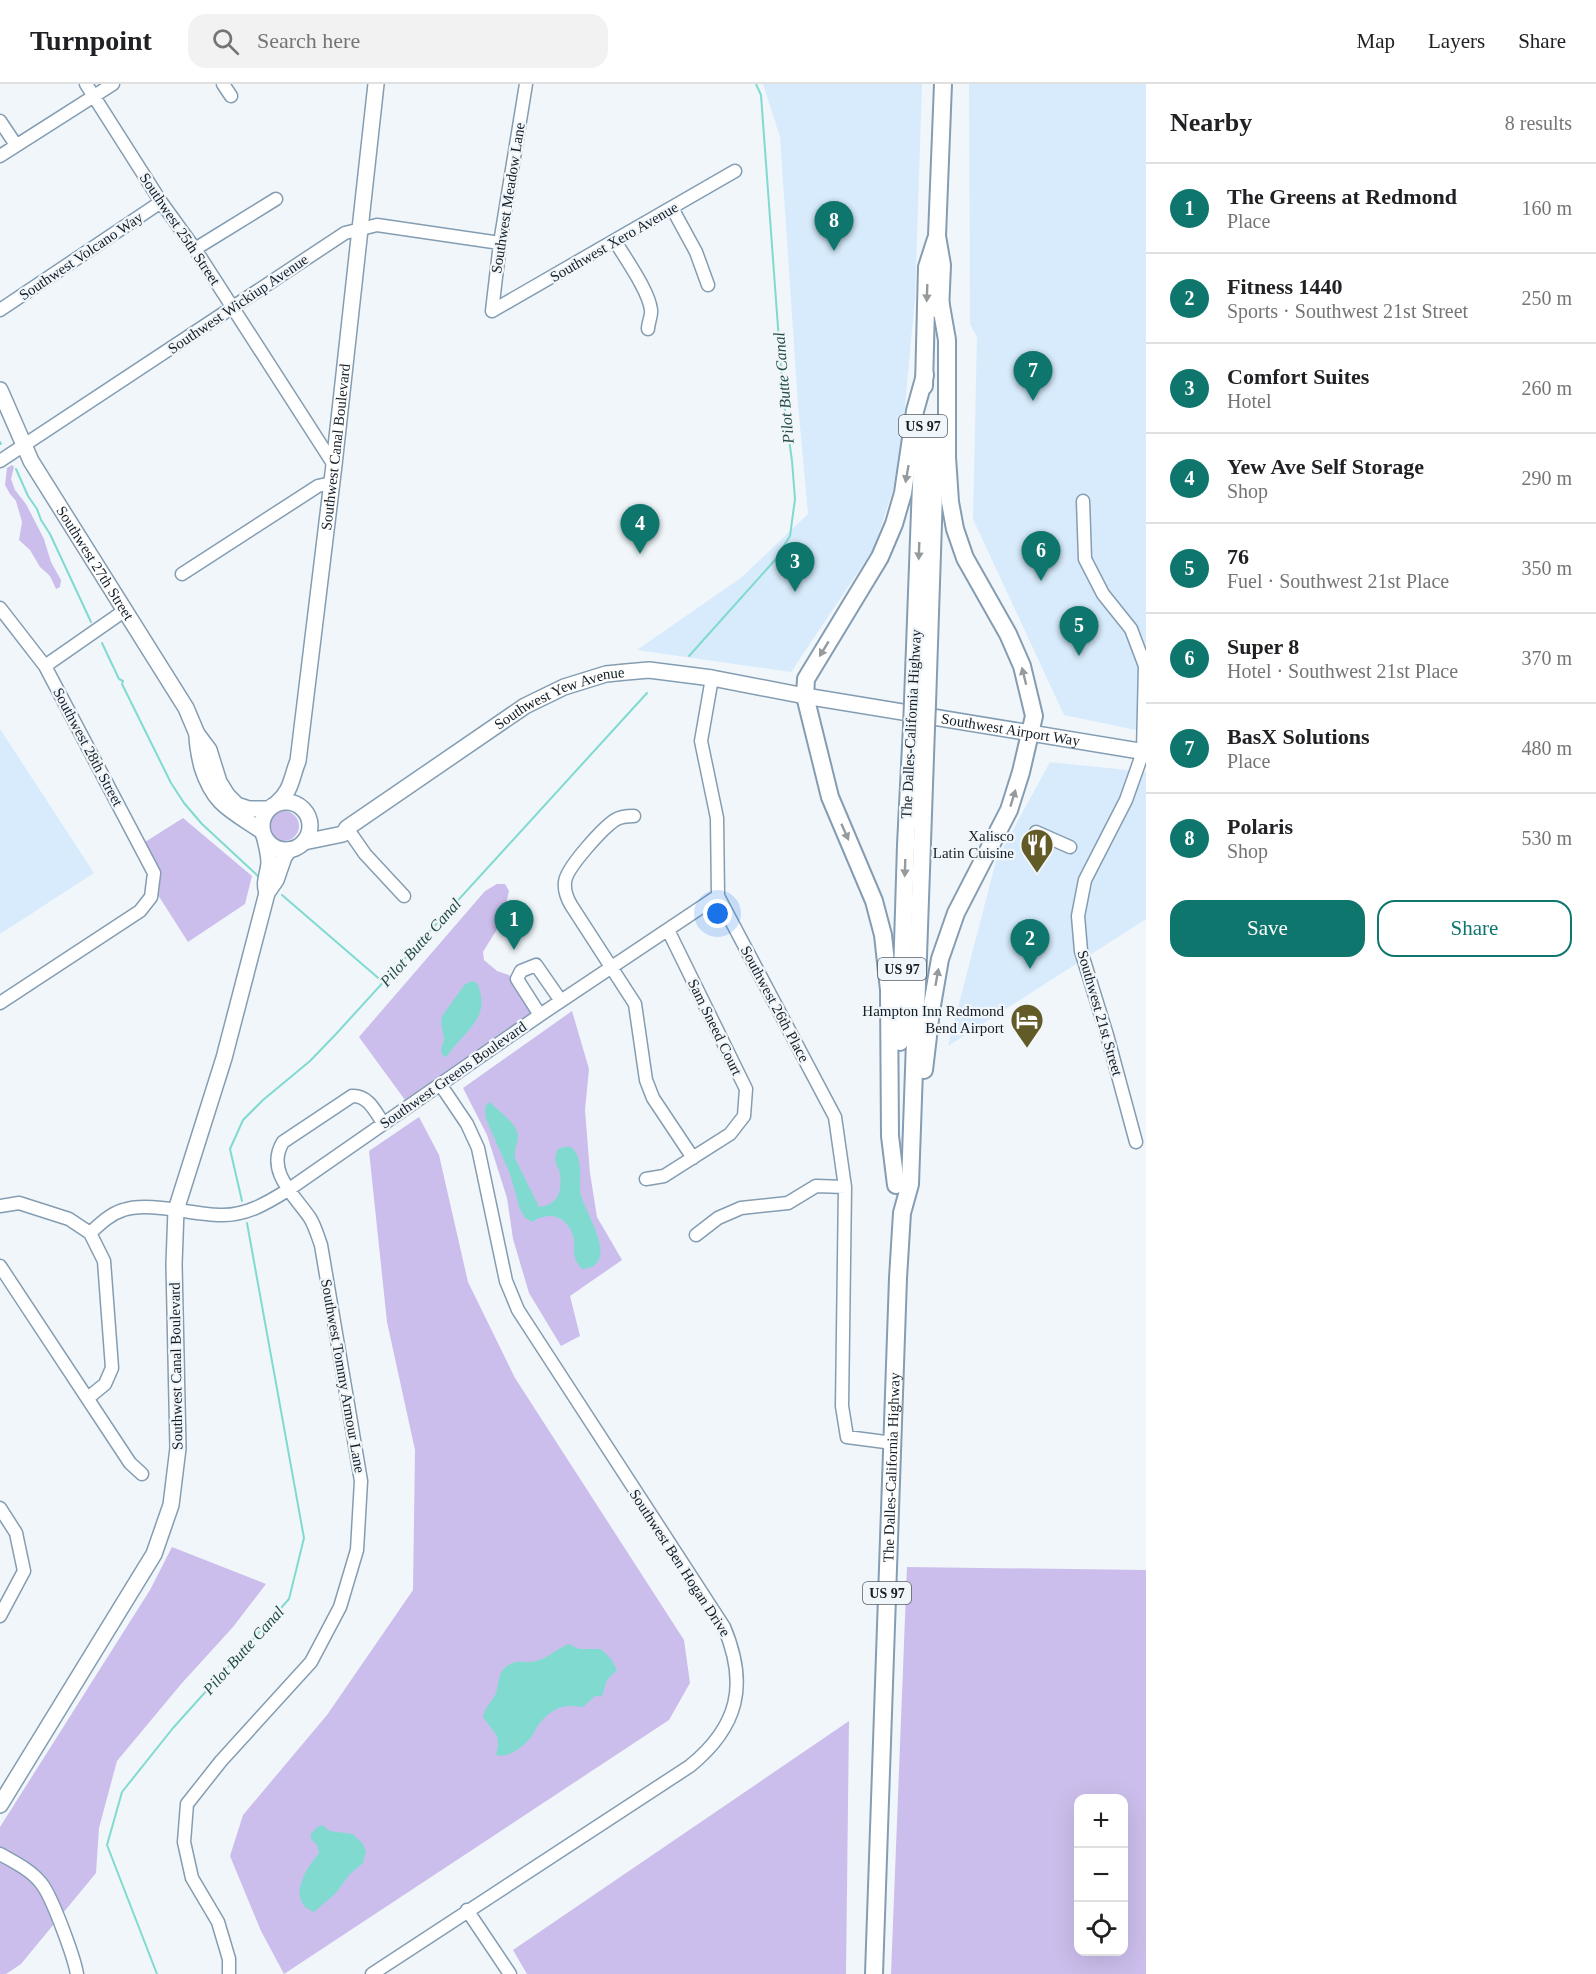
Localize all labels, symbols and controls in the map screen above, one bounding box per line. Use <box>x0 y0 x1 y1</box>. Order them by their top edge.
search box <box>188 14 608 68</box>
text: Turnpoint <box>30 25 152 56</box>
icon: search <box>209 25 242 58</box>
text: Search here <box>257 28 360 53</box>
text: Map <box>1357 29 1395 53</box>
text: Layers <box>1428 29 1485 53</box>
text: Share <box>1518 29 1566 53</box>
text: Nearby <box>1170 108 1252 137</box>
text: 8 results <box>1505 112 1572 134</box>
street label: Southwest Meadow Lane <box>488 121 528 275</box>
street label: Southwest 25th Street <box>137 170 224 289</box>
text: The Greens at Redmond <box>1227 184 1457 209</box>
text: 1 <box>1185 197 1195 219</box>
text: 160 m <box>1521 197 1572 219</box>
street label: Southwest Xero Avenue <box>547 199 681 285</box>
pin: 8 <box>814 202 854 251</box>
street label: Southwest Volcano Way <box>16 208 146 303</box>
text: Place <box>1227 210 1270 232</box>
street label: Southwest Wickiup Avenue <box>165 251 311 357</box>
text: Fitness 1440 <box>1227 274 1343 299</box>
one-way arrow <box>922 283 931 302</box>
text: 2 <box>1185 287 1195 309</box>
text: 250 m <box>1521 287 1572 309</box>
text: Sports · Southwest 21st Street <box>1227 300 1468 322</box>
water label: Pilot Butte Canal <box>770 331 797 445</box>
pin: 7 <box>1014 352 1052 401</box>
street label: Southwest Canal Boulevard <box>318 362 353 531</box>
text: Comfort Suites <box>1227 364 1369 389</box>
text: 3 <box>1185 377 1195 399</box>
text: 260 m <box>1521 377 1572 399</box>
text: Hotel <box>1227 390 1271 412</box>
road number: US 97 <box>899 415 947 437</box>
text: Yew Ave Self Storage <box>1227 454 1424 479</box>
one-way arrow <box>902 465 911 484</box>
text: 4 <box>1185 467 1195 489</box>
text: 290 m <box>1521 467 1572 489</box>
text: Shop <box>1227 480 1268 502</box>
street label: Southwest 27th Street <box>53 503 137 624</box>
pin: 4 <box>620 504 660 554</box>
pin: 6 <box>1022 532 1060 581</box>
one-way arrow <box>914 541 923 560</box>
pin: 3 <box>776 542 814 592</box>
text: 76 <box>1227 544 1249 569</box>
text: 5 <box>1185 557 1195 579</box>
text: 350 m <box>1521 557 1572 579</box>
text: Fuel · Southwest 21st Place <box>1227 570 1449 592</box>
pin: 5 <box>1060 606 1098 656</box>
street label: The Dalles-California Highway <box>898 628 924 819</box>
text: Super 8 <box>1227 634 1299 659</box>
one-way arrow <box>819 641 830 657</box>
text: 6 <box>1185 647 1195 669</box>
text: 370 m <box>1521 647 1572 669</box>
text: Hotel · Southwest 21st Place <box>1227 660 1458 682</box>
street label: Southwest Yew Avenue <box>491 664 625 733</box>
one-way arrow <box>1019 667 1029 685</box>
street label: Southwest 28th Street <box>50 685 126 810</box>
street label: Southwest Airport Way <box>940 711 1082 749</box>
text: BasX Solutions <box>1227 724 1369 749</box>
text: 7 <box>1185 737 1195 759</box>
text: 480 m <box>1521 737 1572 759</box>
text: Place <box>1227 750 1270 772</box>
one-way arrow <box>1008 789 1018 807</box>
text: Polaris <box>1227 814 1293 839</box>
one-way arrow <box>840 824 850 842</box>
restaurant icon: Xalisco Latin Cuisine <box>1019 827 1055 874</box>
text: 8 <box>1185 827 1195 849</box>
text: 530 m <box>1521 827 1572 849</box>
place label: Xalisco Latin Cuisine <box>933 828 1014 861</box>
text: Shop <box>1227 840 1268 862</box>
one-way arrow <box>900 858 910 877</box>
water label: Pilot Butte Canal <box>376 895 465 990</box>
your location <box>703 899 732 928</box>
pin: 1 <box>494 900 534 950</box>
button: Save <box>1170 900 1365 957</box>
button: Share <box>1377 900 1572 957</box>
pin: 2 <box>1010 920 1050 969</box>
street label: Southwest 26th Place <box>738 943 813 1065</box>
street label: Southwest 21st Street <box>1074 948 1126 1078</box>
road number: US 97 <box>878 958 926 980</box>
one-way arrow <box>933 967 942 986</box>
street label: Sam Sneed Court <box>685 976 746 1078</box>
hotel icon: Hampton Inn Redmond Bend Airport <box>1009 1002 1045 1049</box>
place label: Hampton Inn Redmond Bend Airport <box>862 1003 1005 1036</box>
street label: Southwest Greens Boulevard <box>377 1018 530 1132</box>
street label: Southwest Tommy Armour Lane <box>318 1278 368 1475</box>
street label: Southwest Canal Boulevard <box>167 1282 185 1450</box>
street label: The Dalles-California Highway <box>880 1372 903 1563</box>
street label: Southwest Ben Hogan Drive <box>626 1486 734 1640</box>
road number: US 97 <box>863 1582 911 1604</box>
water label: Pilot Butte Canal <box>199 1603 288 1698</box>
map controls <box>1074 1794 1128 1956</box>
button: + <box>1074 1794 1128 1848</box>
button: − <box>1074 1848 1128 1902</box>
button: locate <box>1074 1902 1128 1956</box>

